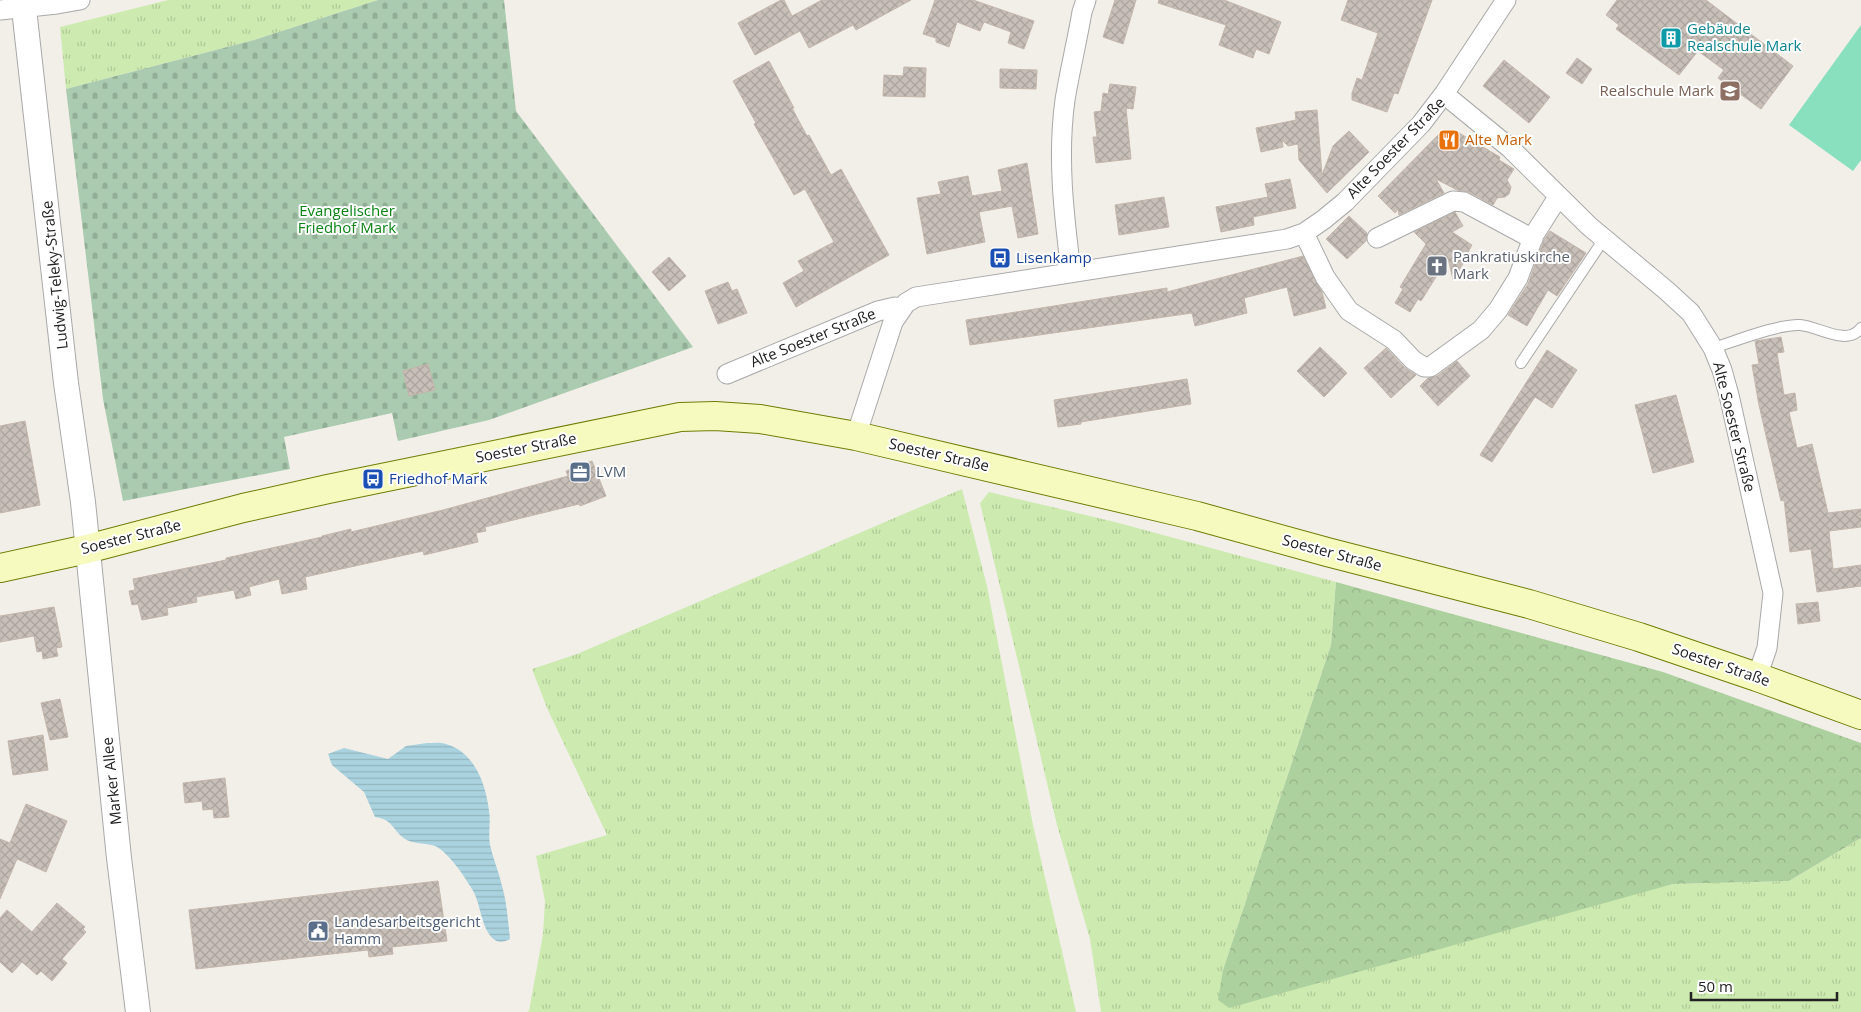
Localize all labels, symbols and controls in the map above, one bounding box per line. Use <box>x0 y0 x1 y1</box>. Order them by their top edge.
place label: Gebäude Realschule Mark <box>1687 18 1802 55</box>
building icon: Gebäude Realschule Mark <box>1659 26 1683 50</box>
school or university icon: Realschule Mark <box>1718 79 1742 103</box>
place label: Realschule Mark <box>1600 80 1714 100</box>
street label: Alte Soester Straße <box>1342 92 1449 202</box>
restaurant icon: Alte Mark <box>1437 128 1461 152</box>
place label: Alte Mark <box>1465 129 1532 149</box>
street label: Ludwig-Teleky-Straße <box>36 200 72 350</box>
park label: Evangelischer Friedhof Mark <box>298 200 396 237</box>
bus stop icon: Lisenkamp <box>988 246 1012 270</box>
place label: Pankratiuskirche Mark <box>1453 246 1570 283</box>
place label: Lisenkamp <box>1016 247 1092 267</box>
church icon: Pankratiuskirche Mark <box>1425 254 1449 278</box>
street label: Alte Soester Straße <box>747 303 878 371</box>
street label: Alte Soester Straße <box>1709 360 1761 494</box>
street label: Soester Straße <box>474 427 578 467</box>
street label: Soester Straße <box>887 433 991 475</box>
office icon: LVM <box>568 460 592 484</box>
place label: LVM <box>596 461 626 481</box>
bus stop icon: Friedhof Mark <box>361 467 385 491</box>
place label: Friedhof Mark <box>389 468 487 488</box>
street label: Soester Straße <box>79 514 183 558</box>
street label: Soester Straße <box>1280 529 1384 575</box>
street label: Soester Straße <box>1670 638 1773 690</box>
street label: Marker Allee <box>96 736 126 826</box>
place label: Landesarbeitsgericht Hamm <box>334 911 481 948</box>
public building icon: Landesarbeitsgericht Hamm <box>306 919 330 943</box>
scale bar <box>1691 970 1837 1002</box>
text: 50 m <box>1698 976 1733 996</box>

